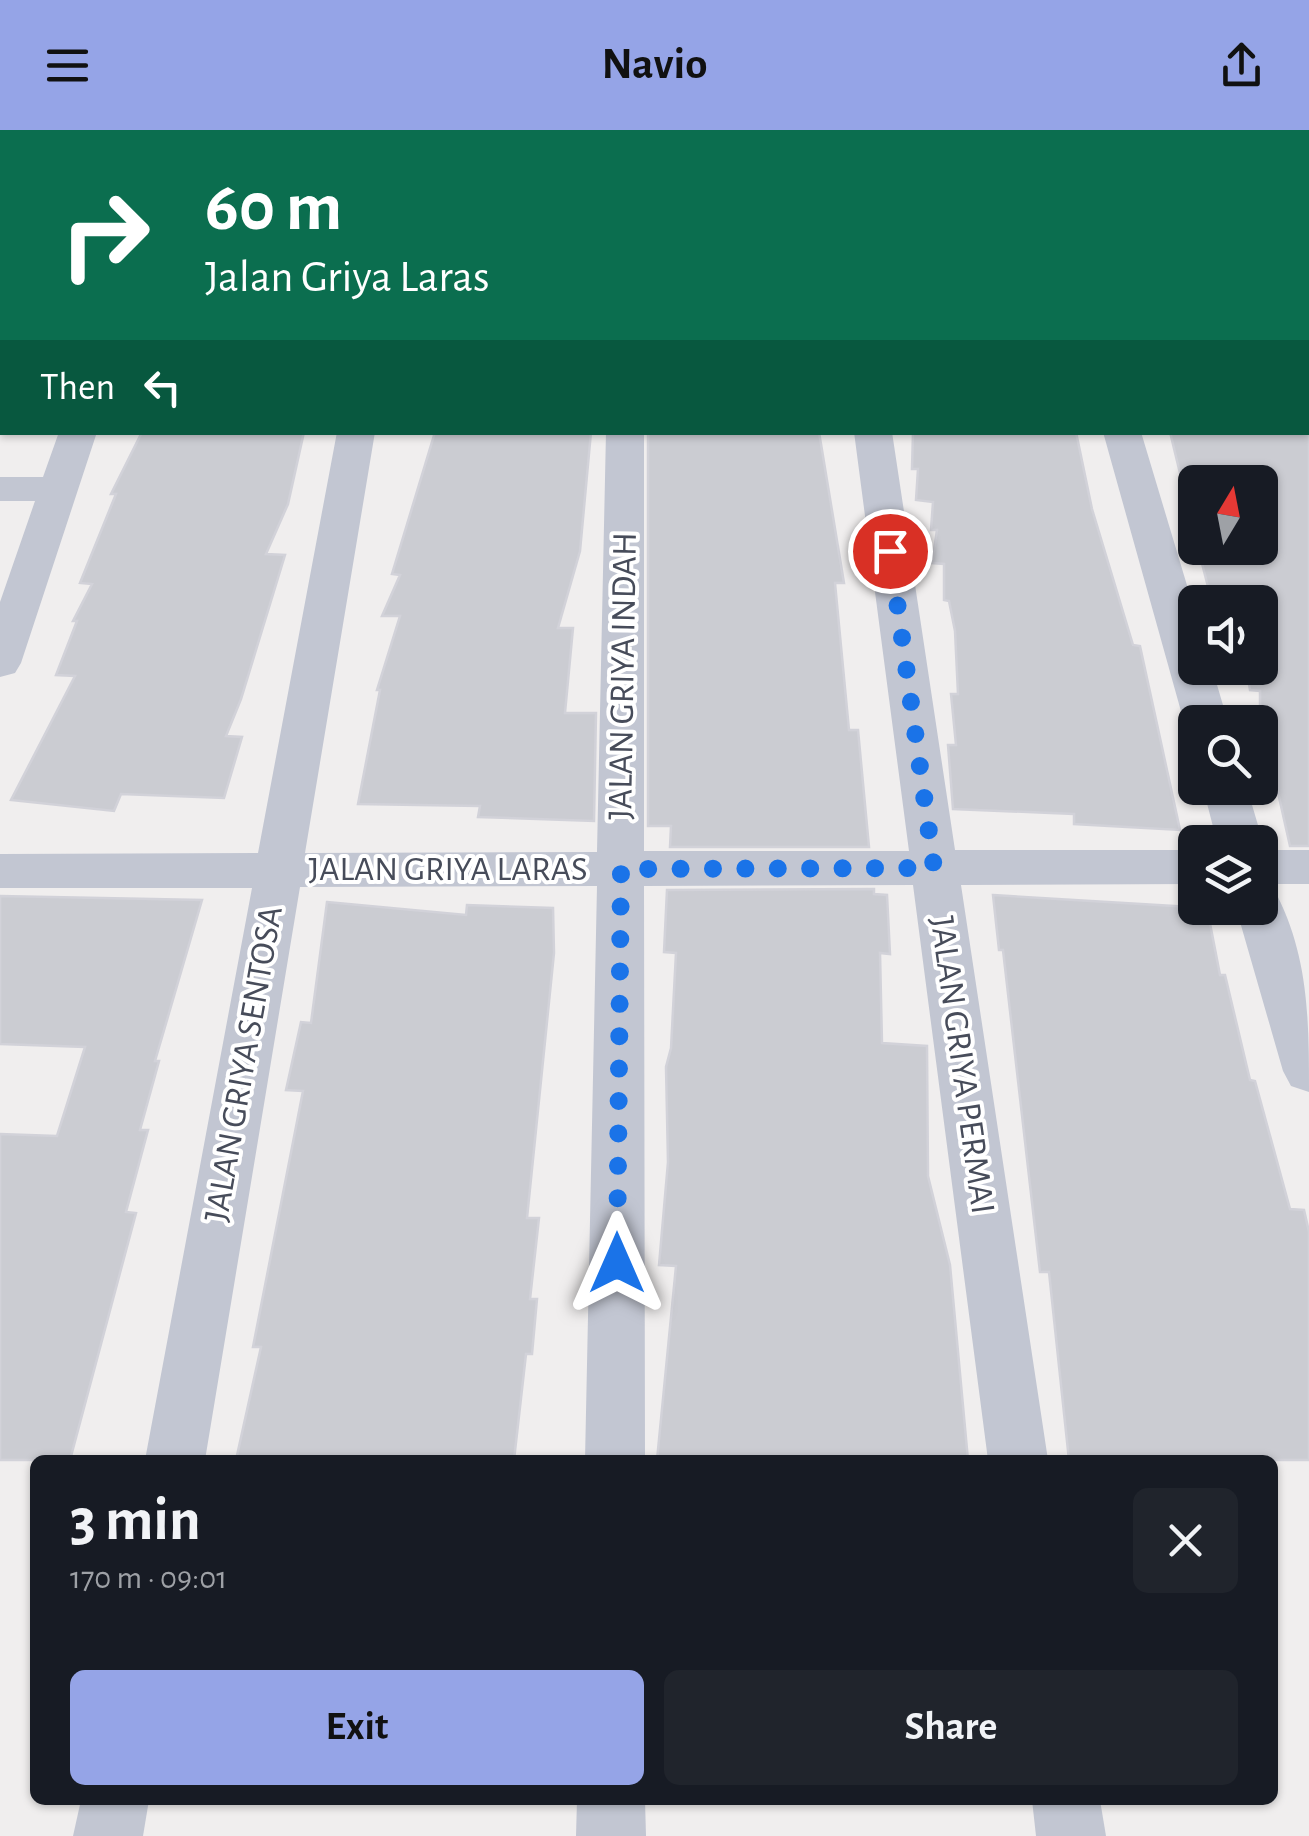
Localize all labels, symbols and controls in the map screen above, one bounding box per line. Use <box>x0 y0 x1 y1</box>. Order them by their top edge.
icon: menu <box>40 38 95 93</box>
icon: share <box>1214 38 1269 93</box>
text: Navio <box>602 42 707 87</box>
icon: right <box>40 170 170 300</box>
text: 60 m <box>205 173 342 243</box>
text: Jalan Griya Laras <box>205 255 490 300</box>
icon: left <box>135 360 190 415</box>
text: Then <box>40 369 115 407</box>
north arrow <box>1178 465 1278 565</box>
map controls <box>1178 465 1278 925</box>
pin <box>848 509 933 594</box>
icon: arrive <box>863 524 918 579</box>
street label: JALAN GRIYA INDAH <box>603 532 643 820</box>
button: sound <box>1178 585 1278 685</box>
button: search <box>1178 705 1278 805</box>
button: layers <box>1178 825 1278 925</box>
street label: JALAN GRIYA LARAS <box>308 852 588 887</box>
street label: JALAN GRIYA SENTOSA <box>199 904 289 1224</box>
street label: JALAN GRIYA PERMAI <box>924 914 1000 1216</box>
position arrow <box>565 1211 669 1315</box>
button: close <box>1133 1488 1238 1593</box>
text: 3 min <box>70 1491 201 1551</box>
text: 170 m · 09:01 <box>70 1562 227 1594</box>
button: Exit <box>70 1670 644 1785</box>
button: Share <box>664 1670 1238 1785</box>

